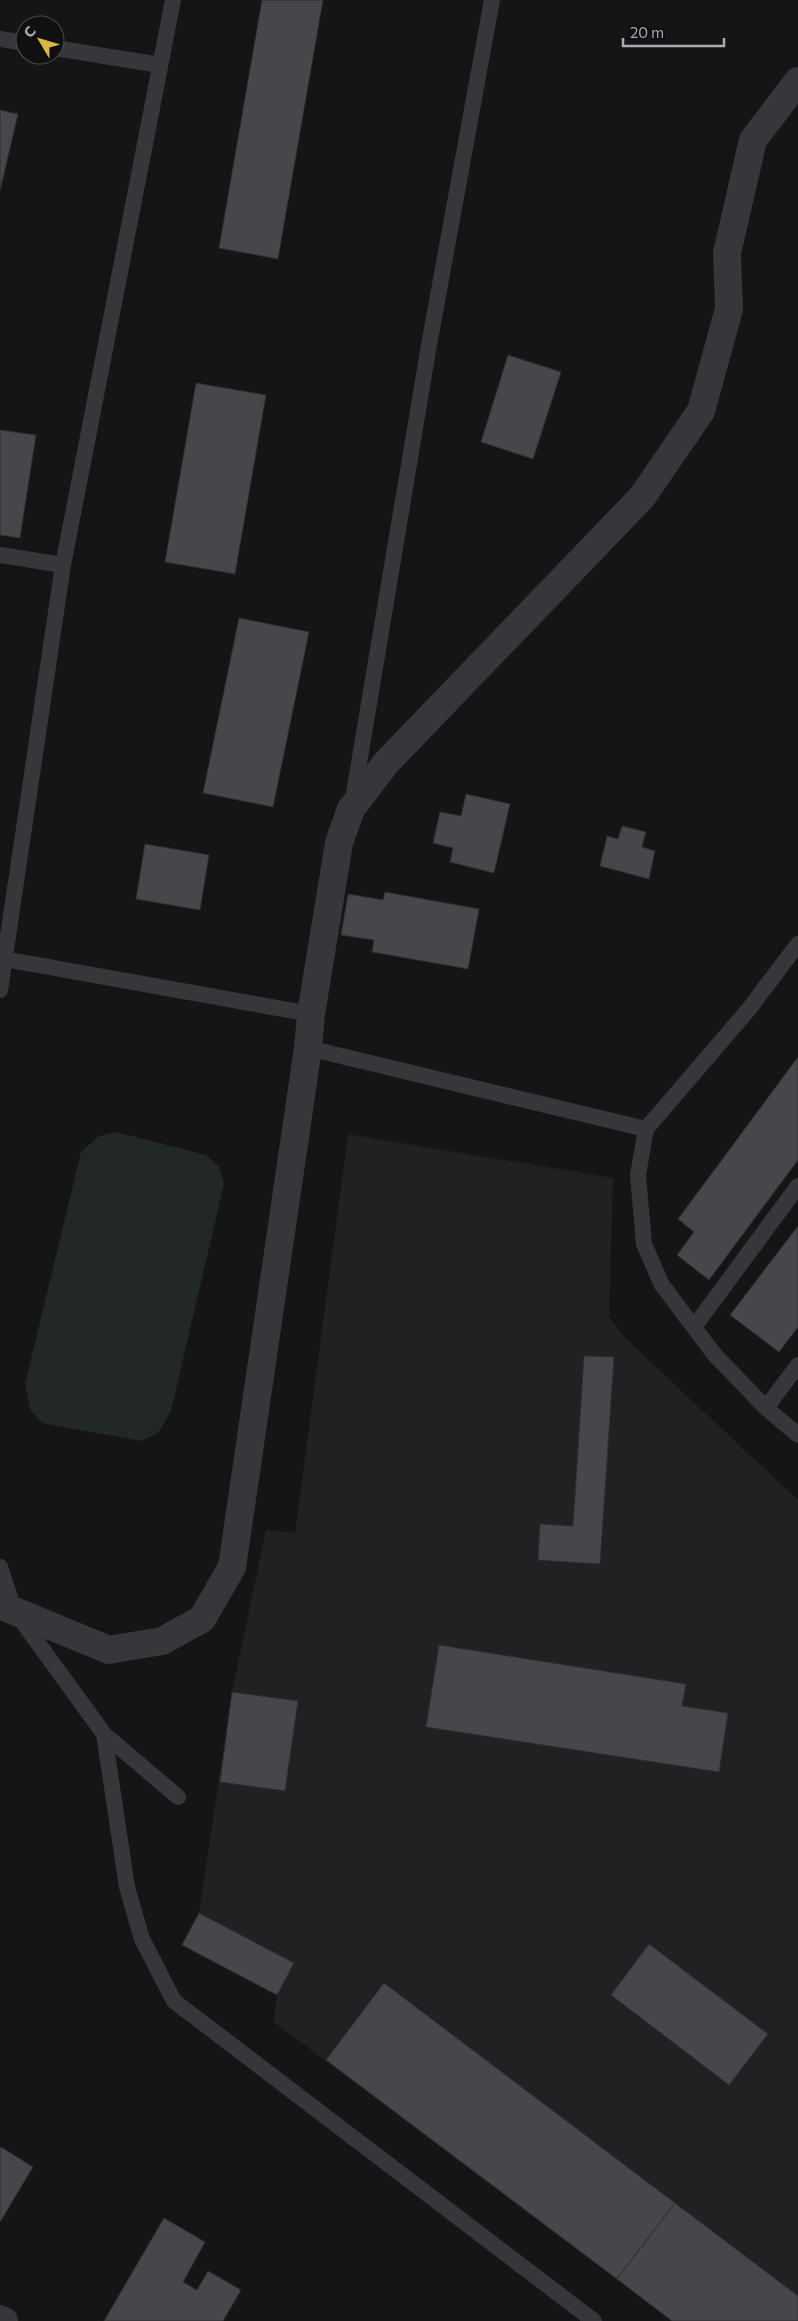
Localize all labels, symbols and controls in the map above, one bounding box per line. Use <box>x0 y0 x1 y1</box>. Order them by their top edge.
north arrow <box>15 15 65 65</box>
scale bar <box>623 15 724 47</box>
text: С <box>20 23 39 41</box>
text: 20 m <box>630 23 664 41</box>

